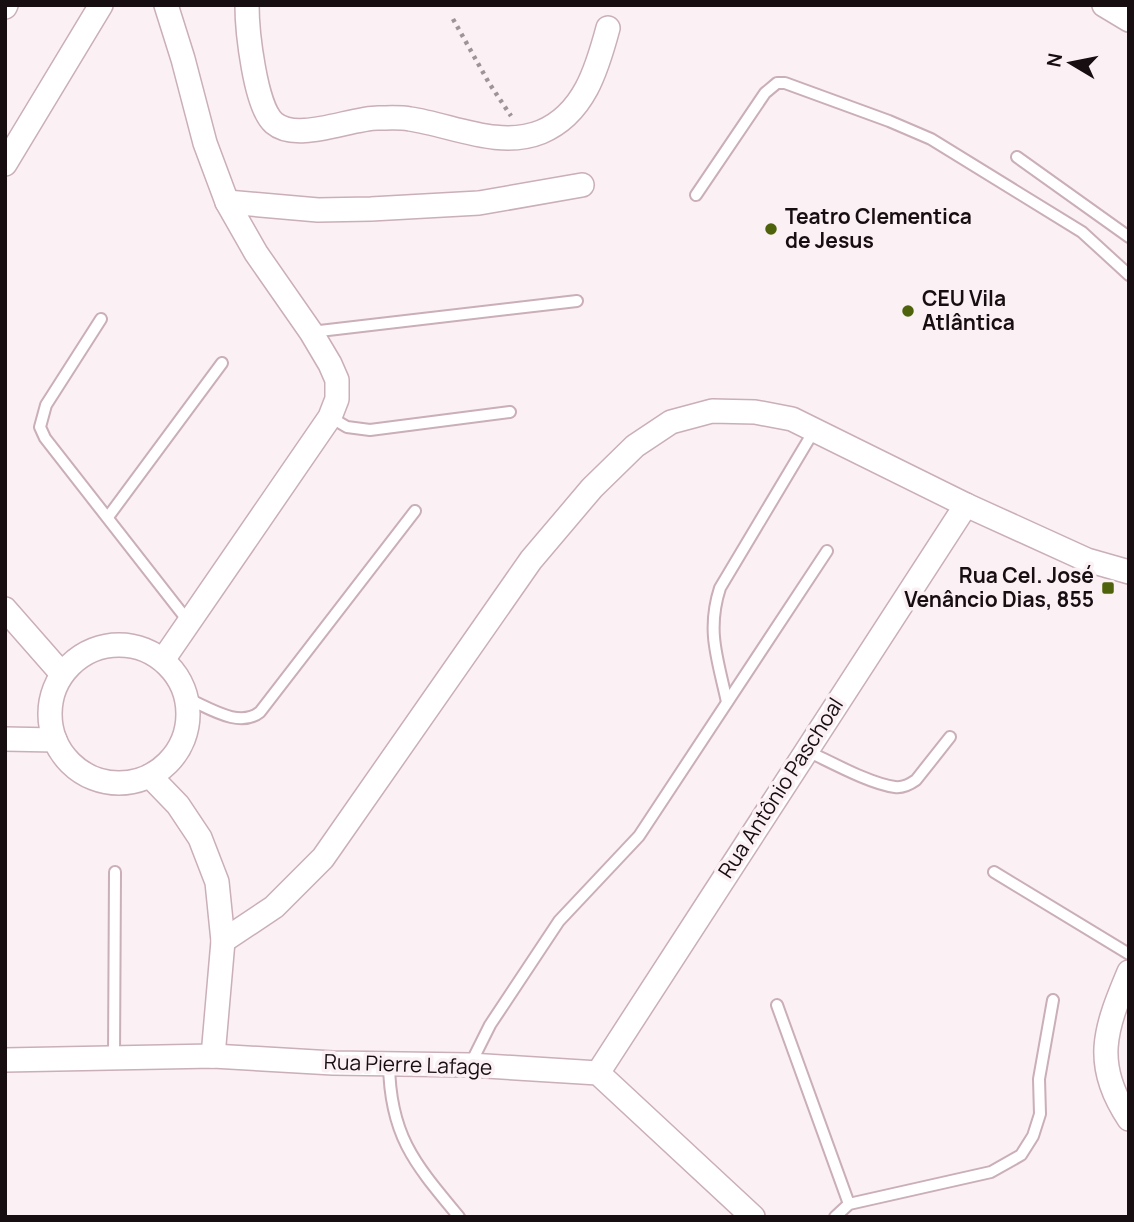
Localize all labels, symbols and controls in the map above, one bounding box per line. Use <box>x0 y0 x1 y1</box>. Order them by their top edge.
north arrow <box>1036 28 1106 98</box>
text: N <box>1040 51 1068 69</box>
place label: Teatro Clementica de Jesus <box>785 202 972 254</box>
marker: Teatro Clementica de Jesus <box>763 221 779 237</box>
place label: CEU Vila Atlântica <box>922 284 1015 336</box>
marker: CEU Vila Atlântica <box>900 303 916 319</box>
place label: Rua Cel. José Venâncio Dias, 855 <box>904 561 1094 613</box>
marker: Rua Cel. José Venâncio Dias, 855 <box>1100 580 1116 596</box>
street label: Rua Antônio Paschoal <box>711 692 849 883</box>
street label: Rua Pierre Lafage <box>323 1047 493 1081</box>

